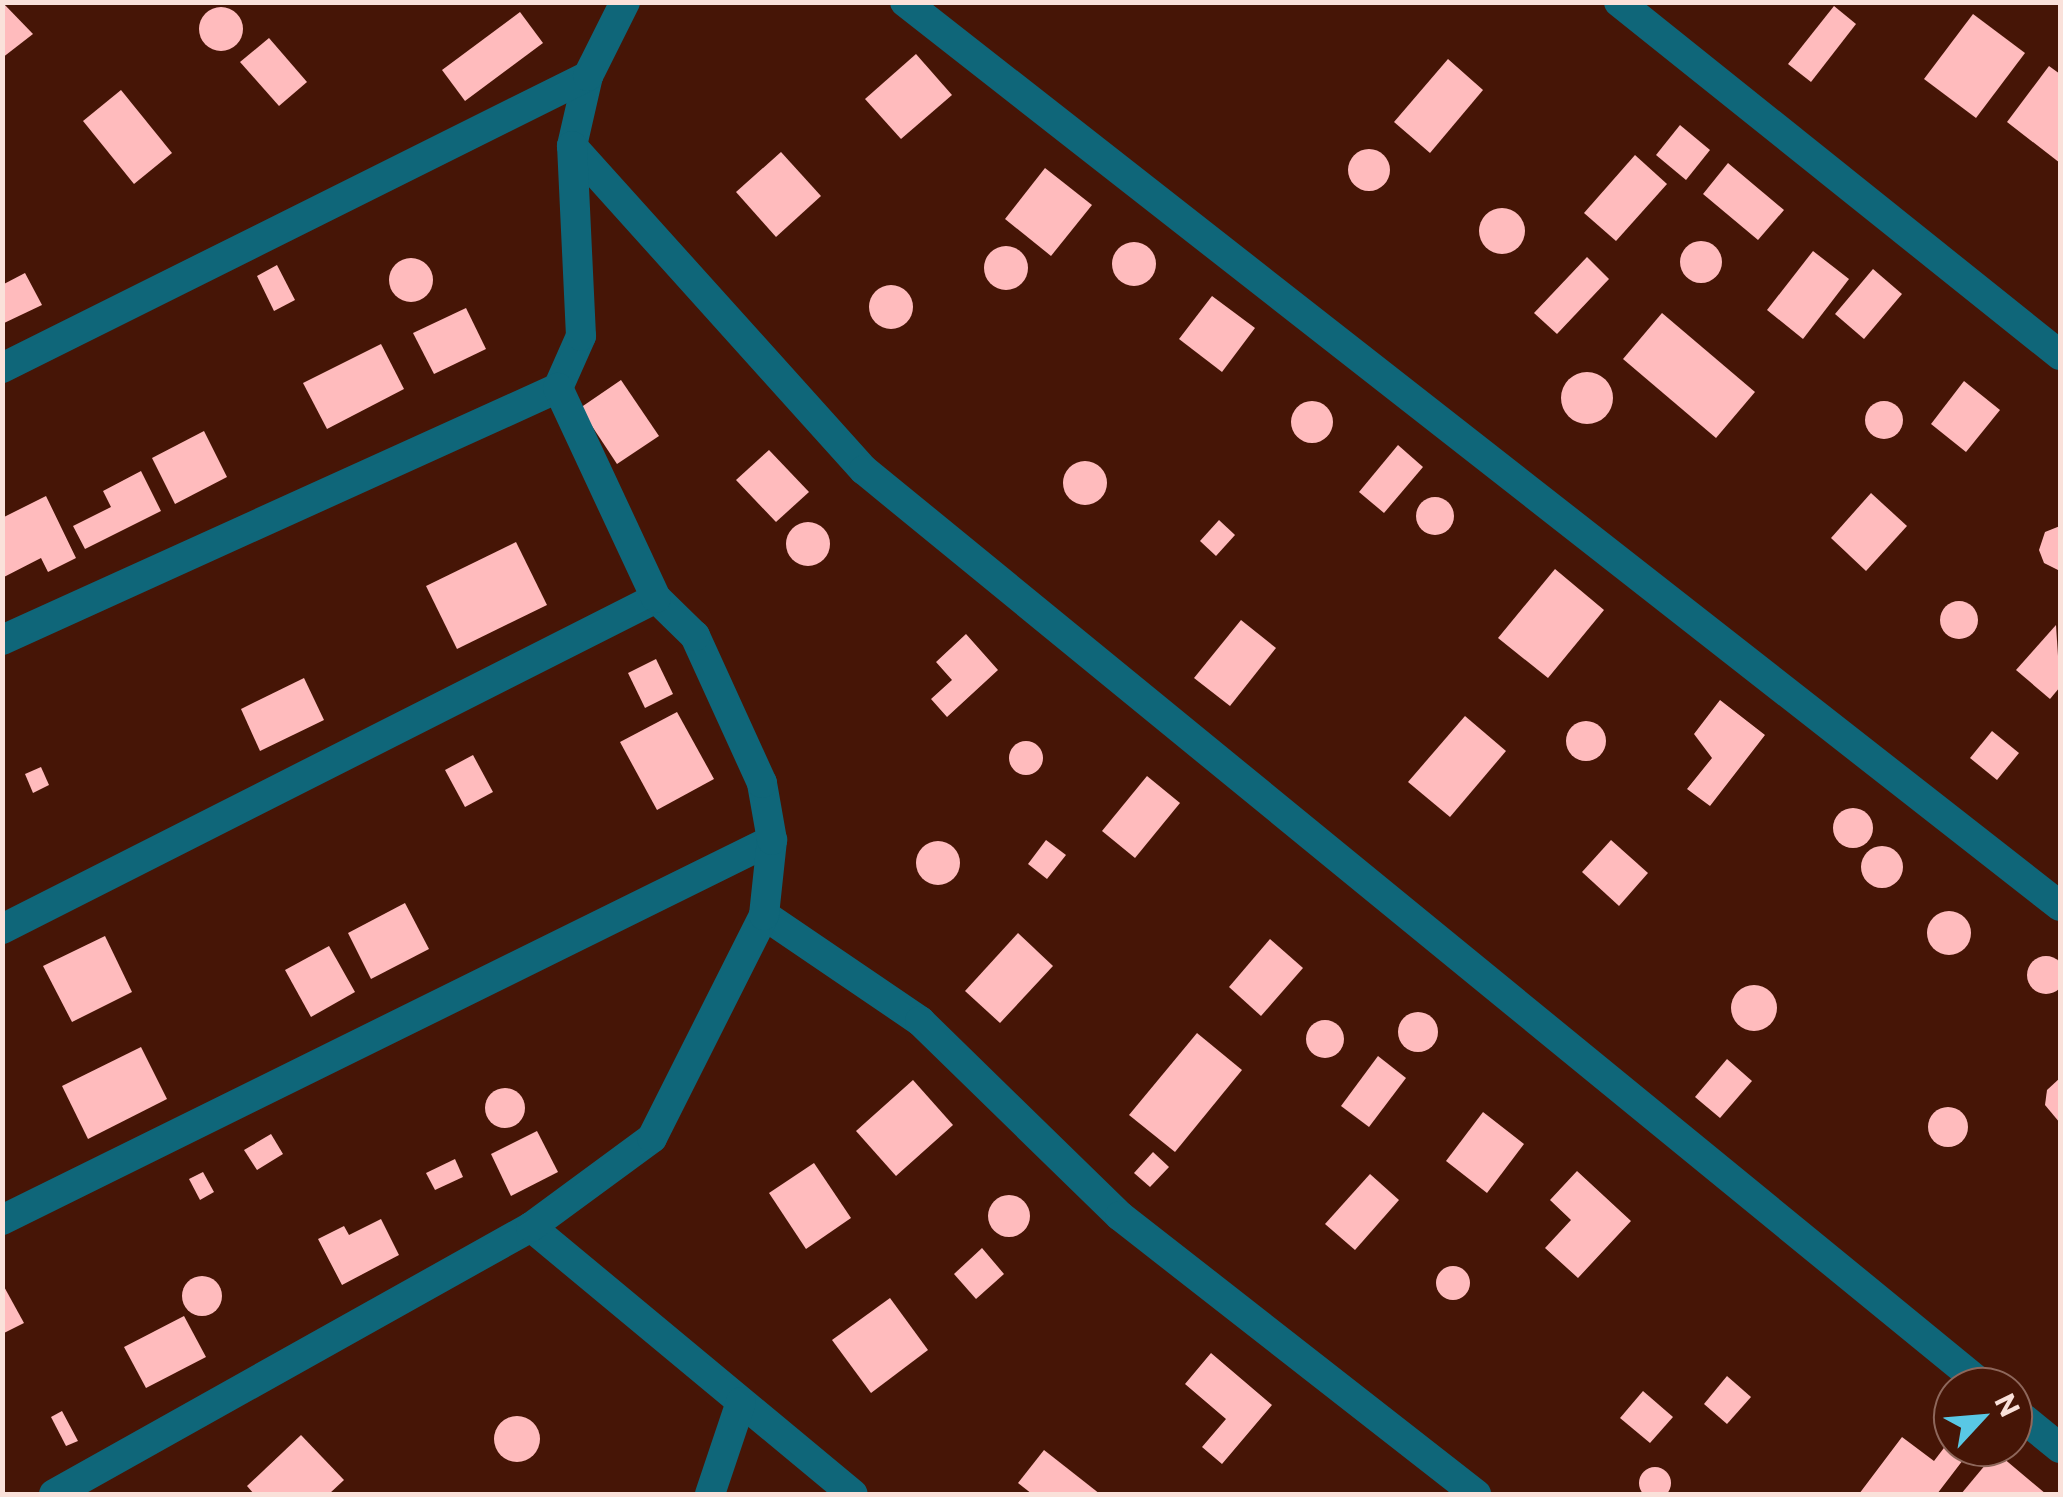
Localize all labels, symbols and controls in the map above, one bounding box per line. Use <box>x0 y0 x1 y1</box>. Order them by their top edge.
north arrow <box>1933 1367 2033 1467</box>
text: N <box>1988 1388 2028 1422</box>

